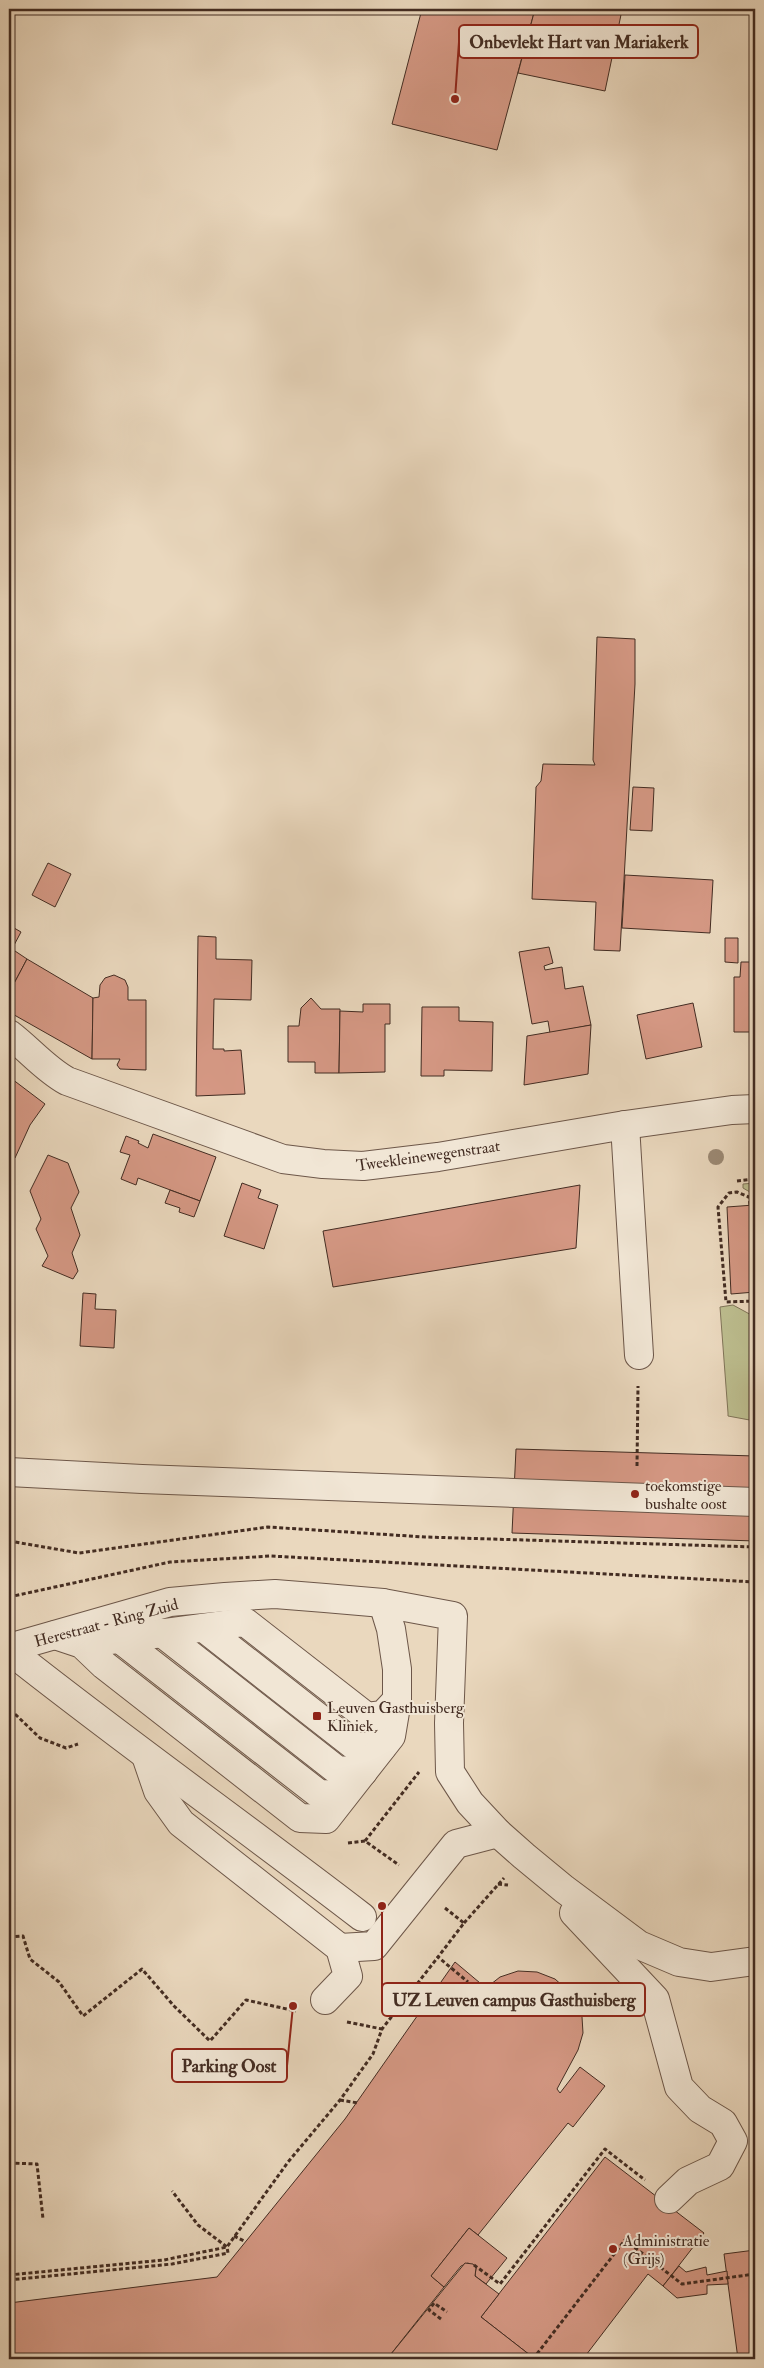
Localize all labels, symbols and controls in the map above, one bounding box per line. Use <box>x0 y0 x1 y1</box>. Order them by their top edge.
callout: Onbevlekt Hart van Mariakerk <box>459 25 698 58</box>
text: Onbevlekt Hart van Mariakerk <box>469 31 689 54</box>
street label: Tweekleinewegenstraat <box>355 1136 501 1176</box>
place label: toekomstige bushalte oost <box>645 1476 727 1514</box>
marker: toekomstige bushalte oost <box>629 1488 641 1500</box>
street label: Herestraat - Ring Zuid <box>32 1594 181 1652</box>
place label: Leuven Gasthuisberg Kliniek <box>327 1698 465 1736</box>
marker: Leuven Gasthuisberg Kliniek <box>311 1710 323 1722</box>
callout: UZ Leuven campus Gasthuisberg <box>382 1983 645 2016</box>
text: UZ Leuven campus Gasthuisberg <box>392 1989 637 2012</box>
callout: Parking Oost <box>172 2049 287 2082</box>
text: Parking Oost <box>182 2055 277 2078</box>
place label: Administratie (Grijs) <box>622 2231 710 2269</box>
marker: Administratie (Grijs) <box>607 2243 619 2255</box>

